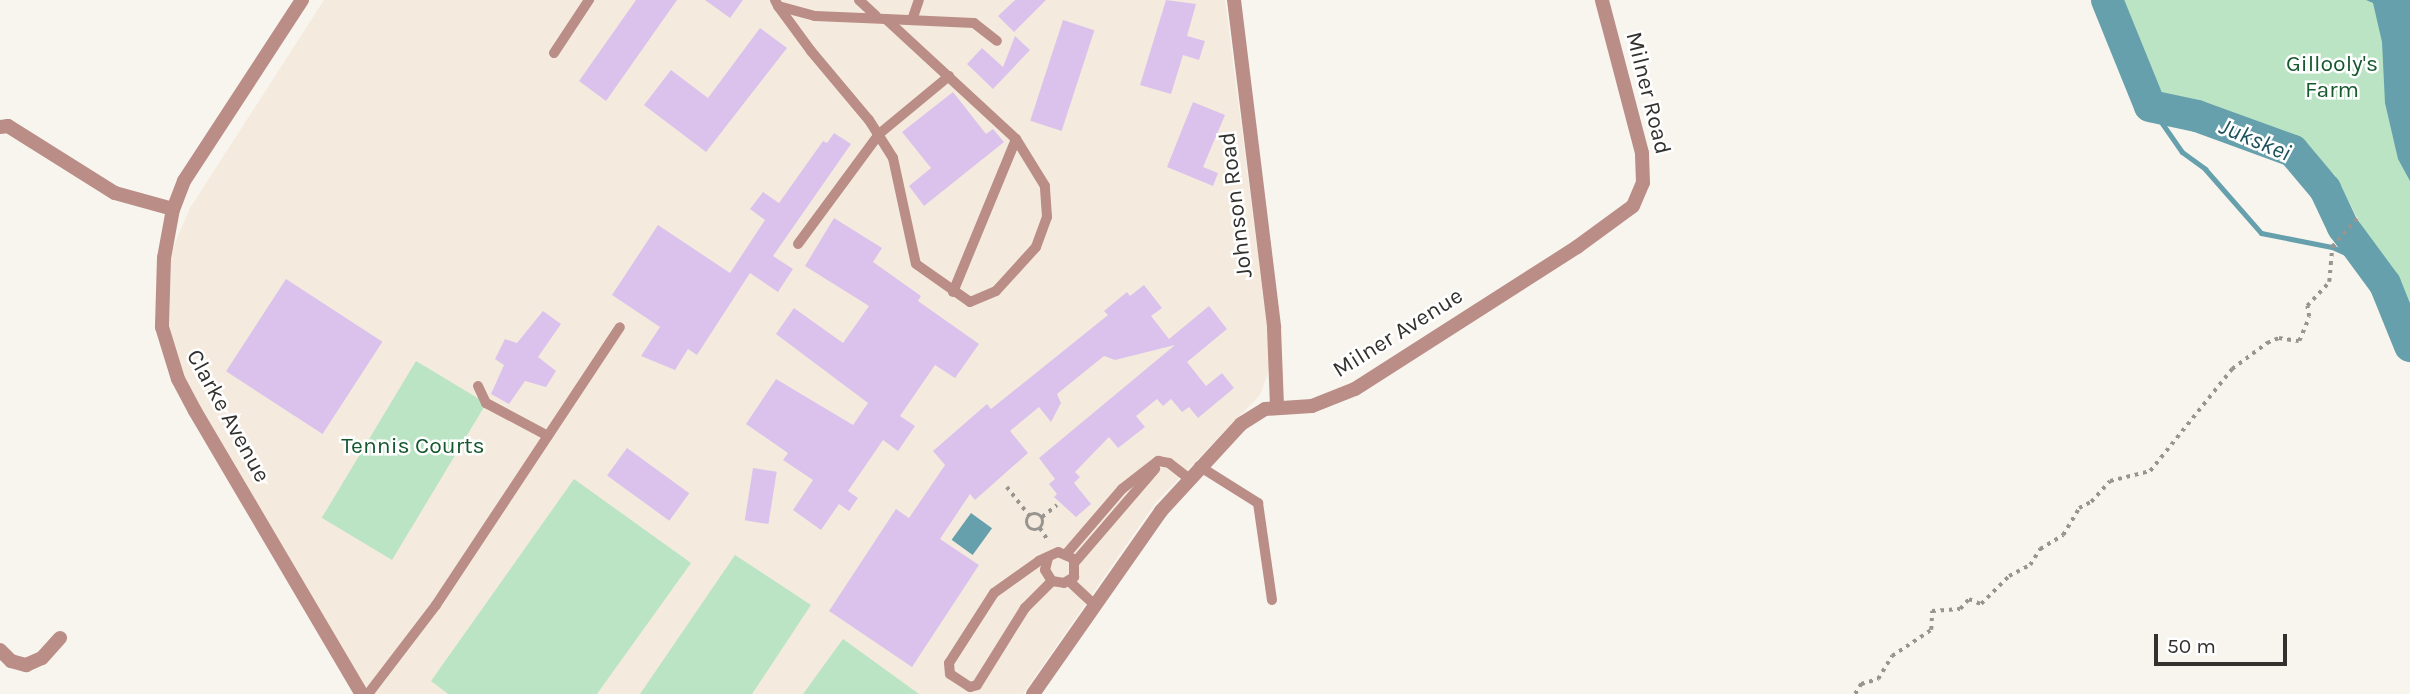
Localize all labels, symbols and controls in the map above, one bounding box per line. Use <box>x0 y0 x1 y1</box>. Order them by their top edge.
street label: Milner Road <box>1619 29 1677 157</box>
park label: Gillooly's Farm <box>2286 50 2378 104</box>
water label: Jukskei <box>2215 112 2295 168</box>
street label: Johnson Road <box>1213 131 1259 279</box>
street label: Milner Avenue <box>1328 282 1468 384</box>
street label: Clarke Avenue <box>180 345 276 487</box>
park label: Tennis Courts <box>341 432 485 460</box>
scale bar <box>2158 620 2291 664</box>
text: 50 m <box>2167 634 2216 658</box>

